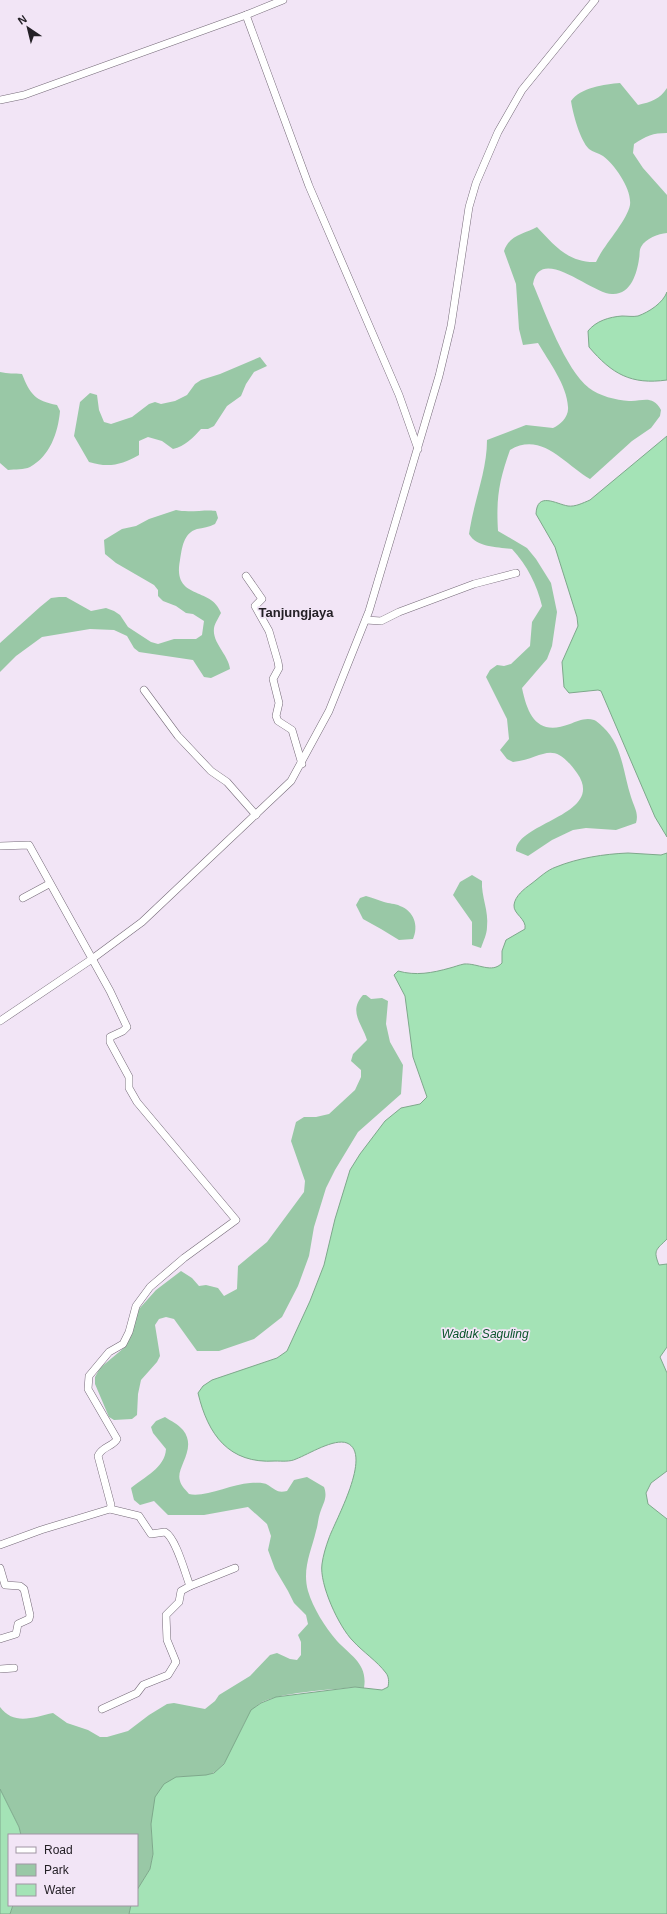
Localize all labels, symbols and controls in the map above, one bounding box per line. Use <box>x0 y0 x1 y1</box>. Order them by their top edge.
north arrow <box>8 8 48 48</box>
text: N <box>16 13 29 27</box>
district label: Tanjungjaya <box>259 605 334 620</box>
water label: Waduk Saguling <box>441 1327 529 1341</box>
legend <box>8 1834 138 1906</box>
text: Road <box>44 1843 73 1857</box>
text: Park <box>44 1863 70 1877</box>
text: Water <box>44 1883 76 1897</box>

